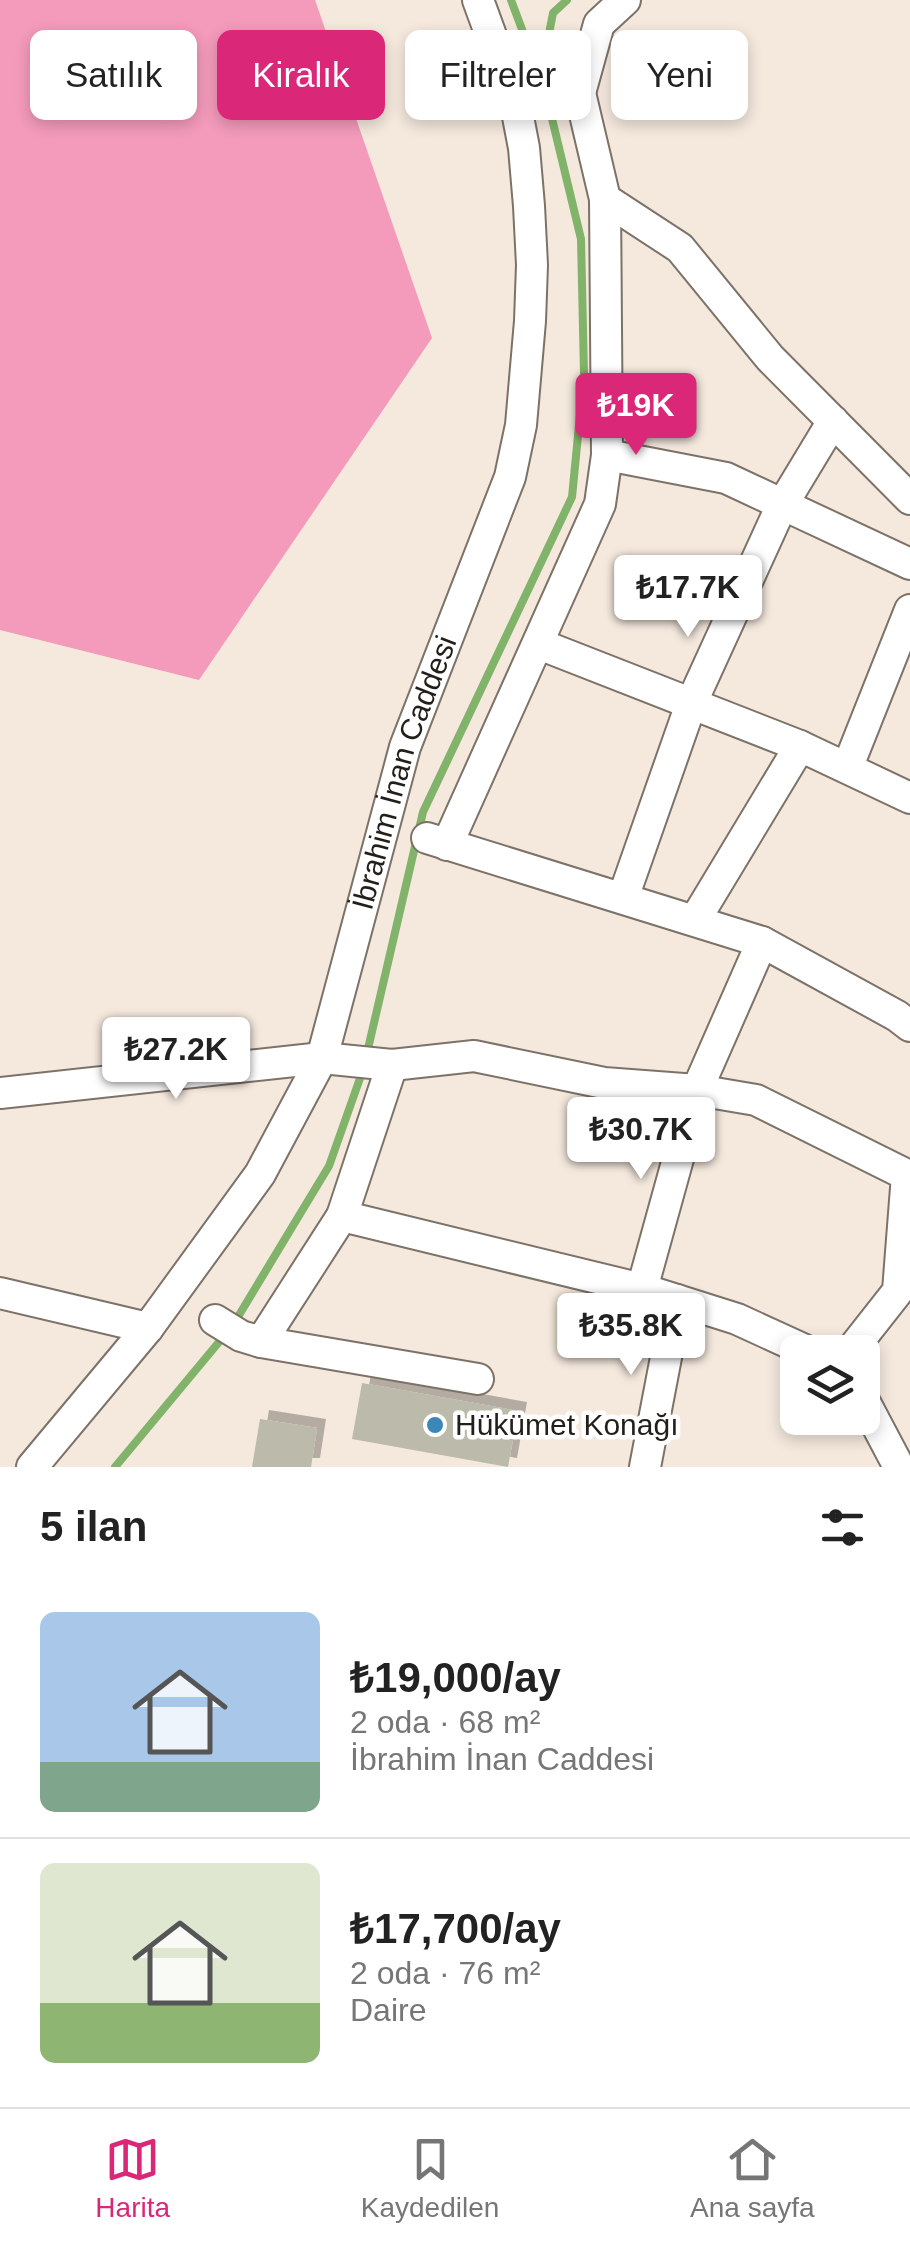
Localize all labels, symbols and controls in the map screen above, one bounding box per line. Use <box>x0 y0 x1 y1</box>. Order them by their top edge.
chip: Satılık <box>30 30 197 120</box>
chip: Kiralık <box>217 30 385 120</box>
chip: Filtreler <box>405 30 591 120</box>
chip: Yeni <box>611 30 748 120</box>
pin: ₺19K <box>577 373 695 458</box>
text: ₺19K <box>597 387 675 423</box>
pin: ₺17.7K <box>607 555 769 640</box>
text: ₺17.7K <box>636 569 740 605</box>
street label: İbrahim İnan Caddesi <box>345 631 463 913</box>
pin: ₺27.2K <box>95 1017 257 1102</box>
text: ₺27.2K <box>124 1031 228 1067</box>
pin: ₺30.7K <box>560 1097 722 1182</box>
text: ₺30.7K <box>589 1111 693 1147</box>
pin: ₺35.8K <box>550 1293 712 1378</box>
text: ₺35.8K <box>579 1307 683 1343</box>
map controls <box>780 1335 880 1435</box>
button: layers <box>780 1335 880 1435</box>
place label: Hükümet Konağı <box>455 1408 678 1441</box>
marker: Hükümet Konağı <box>424 1414 446 1436</box>
icon: filters <box>815 1500 870 1555</box>
text: 5 ilan <box>40 1503 147 1550</box>
icon: home <box>120 1652 240 1772</box>
text: ₺19,000/ay <box>350 1654 561 1701</box>
text: 2 oda · 68 m² <box>350 1704 540 1740</box>
text: İbrahim İnan Caddesi <box>350 1741 654 1777</box>
icon: home <box>120 1903 240 2023</box>
text: ₺17,700/ay <box>350 1905 561 1952</box>
text: 2 oda · 76 m² <box>350 1955 540 1991</box>
text: Daire <box>350 1992 426 2028</box>
tab: Harita <box>95 2132 170 2224</box>
tab: Kaydedilen <box>361 2132 499 2224</box>
tab: Ana sayfa <box>690 2132 815 2224</box>

